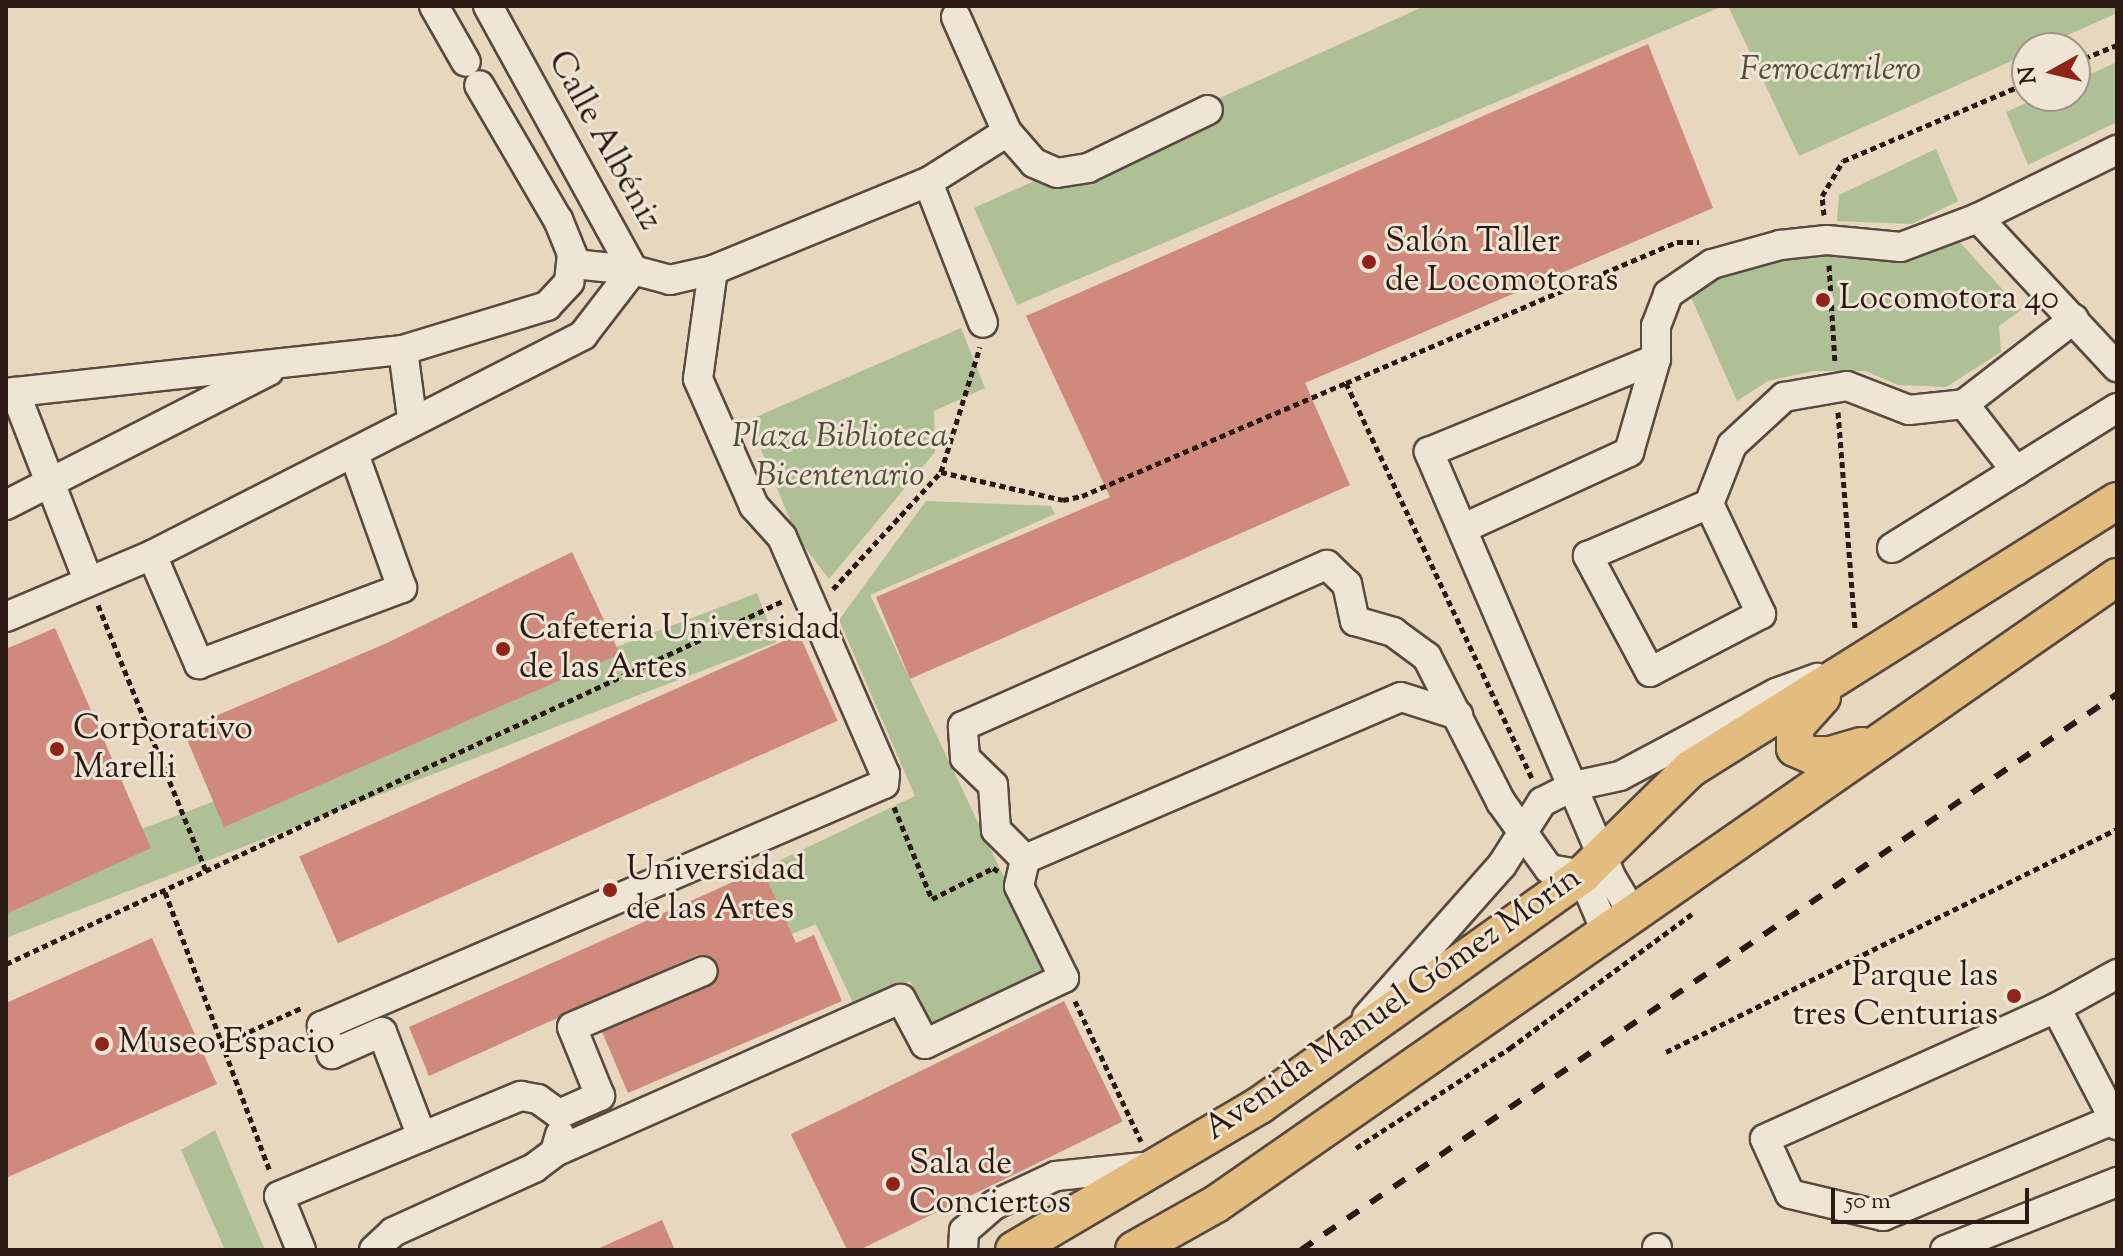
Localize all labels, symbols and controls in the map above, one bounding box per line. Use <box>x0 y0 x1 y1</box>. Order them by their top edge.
north arrow <box>2011 32 2091 112</box>
street label: Calle Albéniz <box>538 44 670 238</box>
park label: Ferrocarrilero <box>1739 51 1921 91</box>
text: N <box>2012 64 2046 86</box>
place label: Salón Taller de Locomotoras <box>1385 222 1618 302</box>
marker: Salón Taller de Locomotoras <box>1360 253 1378 271</box>
place label: Locomotora 40 <box>1839 280 2059 320</box>
marker: Locomotora 40 <box>1814 291 1832 309</box>
park label: Plaza Biblioteca Bicentenario <box>732 417 948 496</box>
place label: Cafeteria Universidad de las Artes <box>519 609 840 688</box>
marker: Cafeteria Universidad de las Artes <box>494 640 512 658</box>
place label: Corporativo Marelli <box>73 709 253 788</box>
marker: Corporativo Marelli <box>48 740 66 758</box>
place label: Universidad de las Artes <box>626 850 805 930</box>
street label: Avenida Manuel Gómez Morín <box>1197 858 1589 1150</box>
marker: Universidad de las Artes <box>601 881 619 899</box>
place label: Parque las tres Centurias <box>1792 956 1998 1036</box>
marker: Parque las tres Centurias <box>2005 987 2023 1005</box>
place label: Museo Espacio <box>118 1024 335 1064</box>
marker: Museo Espacio <box>93 1035 111 1053</box>
place label: Sala de Conciertos <box>909 1144 1071 1224</box>
scale bar <box>1835 1172 2033 1222</box>
marker: Sala de Conciertos <box>884 1175 902 1193</box>
text: 50 m <box>1845 1185 1891 1219</box>

